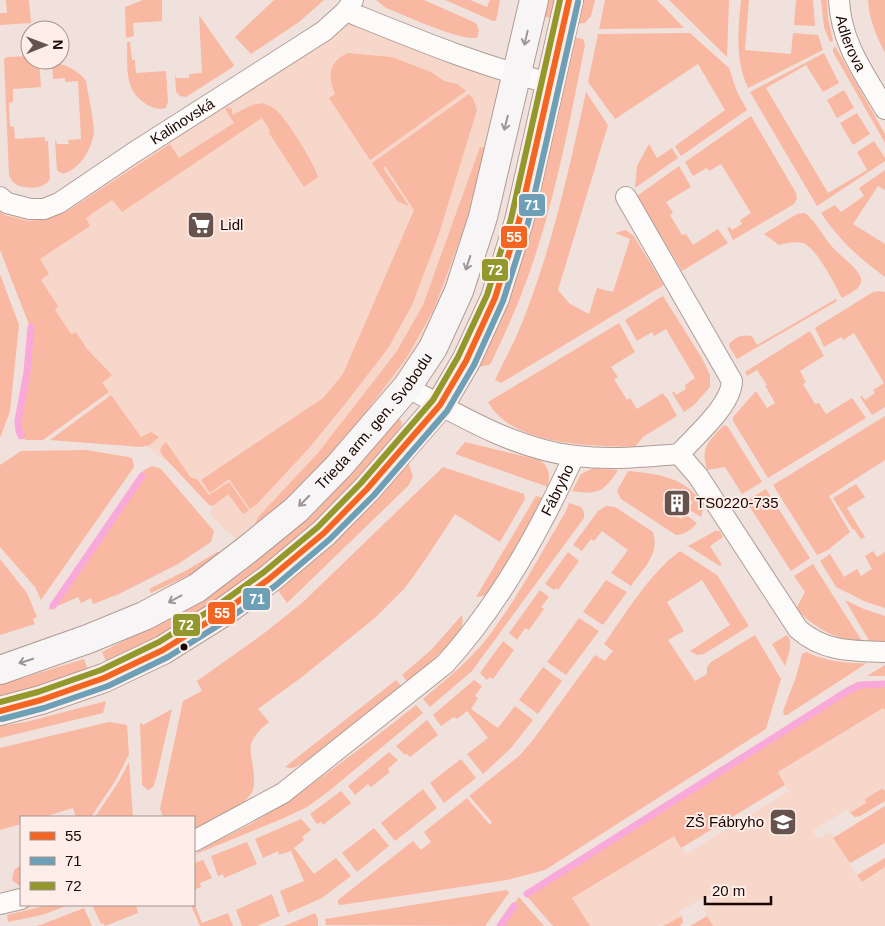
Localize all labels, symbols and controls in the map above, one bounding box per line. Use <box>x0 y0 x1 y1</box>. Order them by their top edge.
street label: Adlerova <box>833 14 870 75</box>
north arrow <box>20 20 70 70</box>
one-way arrow <box>521 29 530 45</box>
text: N <box>50 40 66 50</box>
street label: Kalinovská <box>147 94 218 148</box>
one-way arrow <box>501 114 510 130</box>
line badge: 71 <box>518 193 546 217</box>
text: 71 <box>524 197 540 213</box>
supermarket icon: Lidl <box>186 210 216 240</box>
place label: Lidl <box>220 216 243 233</box>
line badge: 55 <box>500 225 528 249</box>
text: 55 <box>506 229 522 245</box>
one-way arrow <box>462 255 472 271</box>
line badge: 72 <box>481 258 509 282</box>
text: 72 <box>487 262 503 278</box>
street label: Trieda arm. gen. Svobodu <box>312 350 435 493</box>
street label: Fábryho <box>537 462 577 518</box>
building icon: TS0220-735 <box>662 488 692 518</box>
place label: TS0220-735 <box>696 494 779 511</box>
one-way arrow <box>298 495 311 507</box>
line badge: 71 <box>242 587 271 611</box>
text: 71 <box>249 591 265 607</box>
one-way arrow <box>168 594 183 604</box>
line badge: 55 <box>207 601 236 625</box>
text: 55 <box>214 605 230 621</box>
line badge: 72 <box>172 613 201 637</box>
text: 72 <box>178 617 194 633</box>
unlabelled marker <box>179 642 189 652</box>
one-way arrow <box>18 657 34 667</box>
school or university icon: ZŠ Fábryho <box>768 807 798 837</box>
place label: ZŠ Fábryho <box>686 813 764 830</box>
legend <box>20 816 195 906</box>
text: 55 <box>65 827 82 844</box>
text: 71 <box>65 852 82 869</box>
scale bar <box>705 874 771 906</box>
text: 72 <box>65 877 82 894</box>
text: 20 m <box>712 882 745 899</box>

